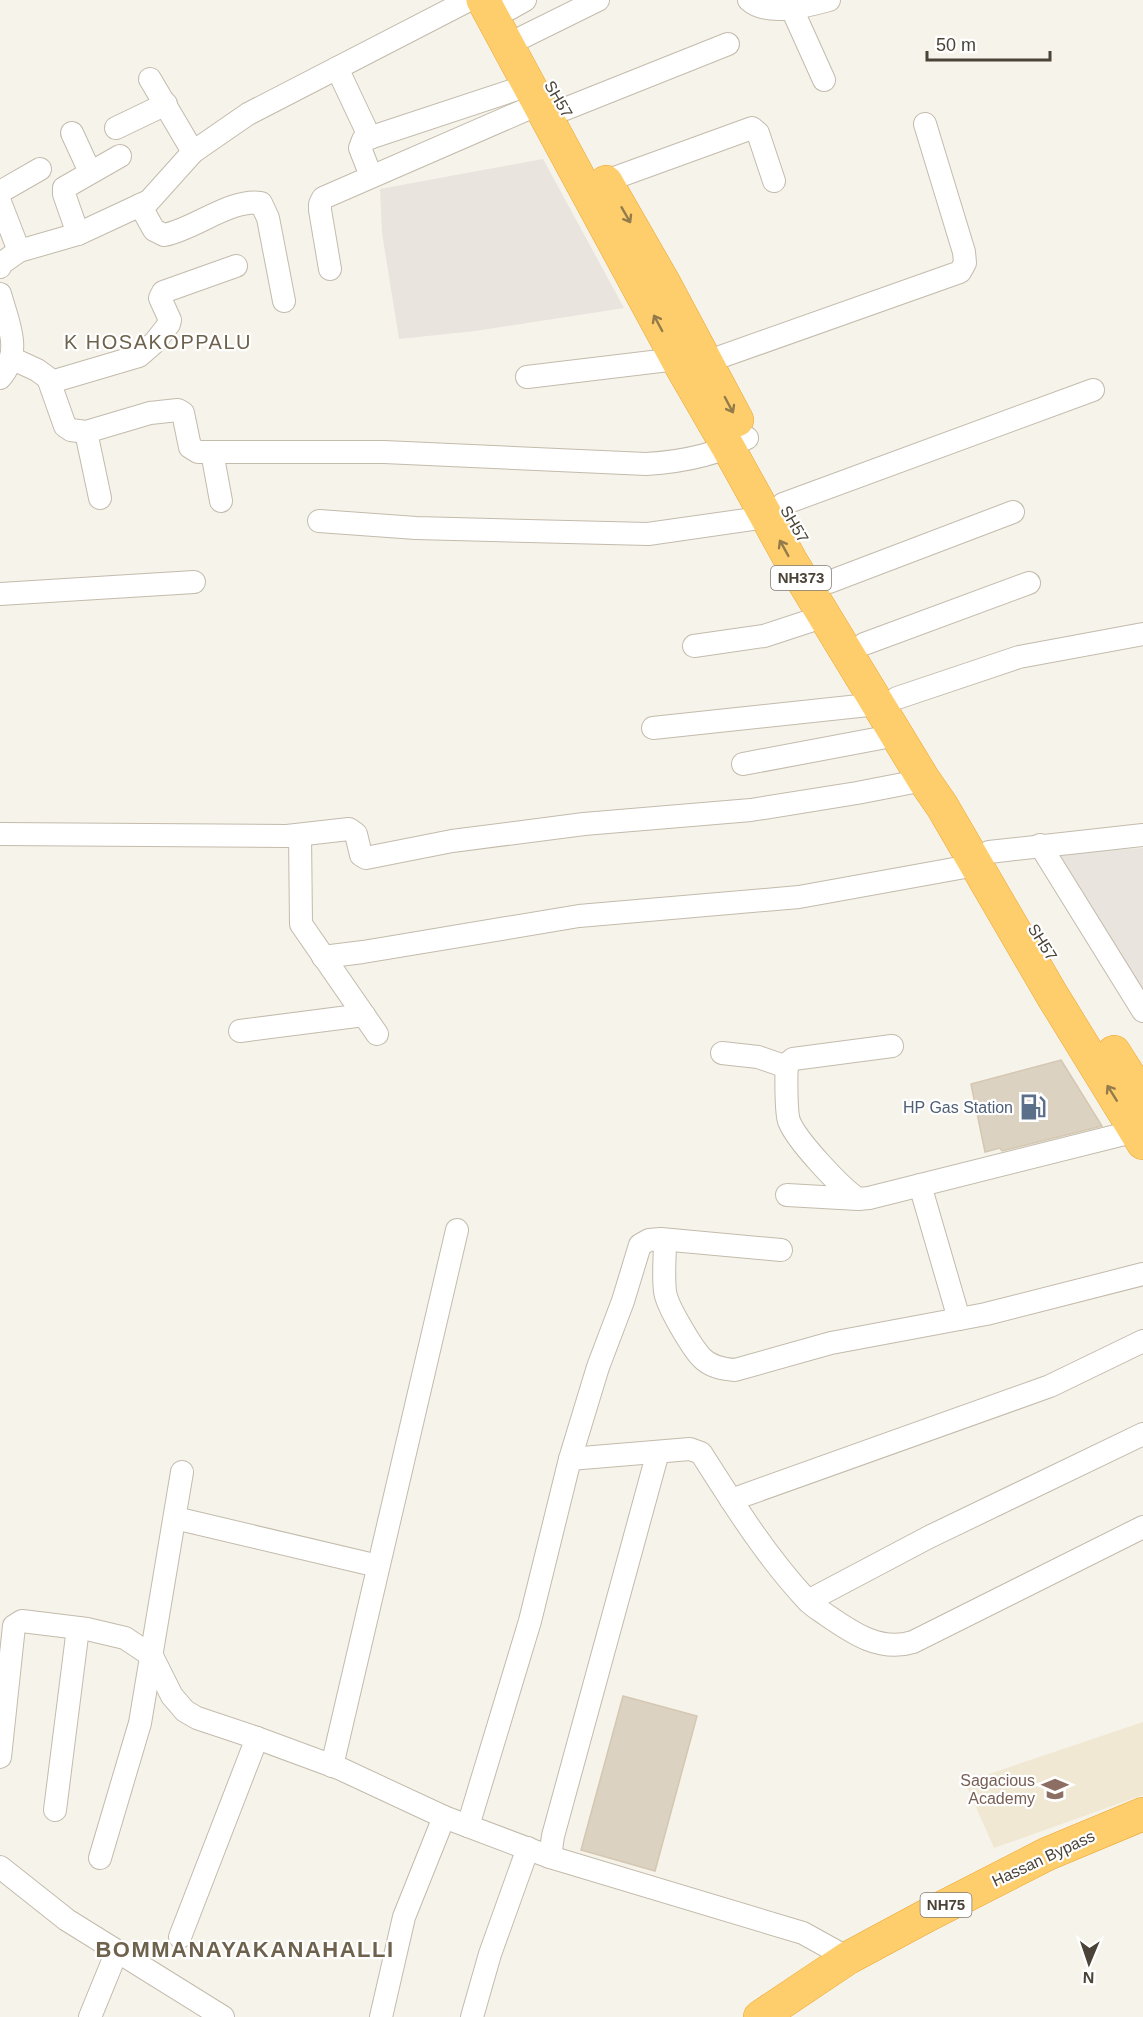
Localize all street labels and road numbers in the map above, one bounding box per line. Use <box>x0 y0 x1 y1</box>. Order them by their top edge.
street label: SH57 <box>541 78 576 121</box>
street label: SH57 <box>777 503 812 546</box>
road number: NH373 <box>771 566 831 590</box>
street label: SH57 <box>1025 921 1060 964</box>
street label: Hassan Bypass <box>989 1827 1097 1890</box>
road number: NH75 <box>920 1893 972 1917</box>

